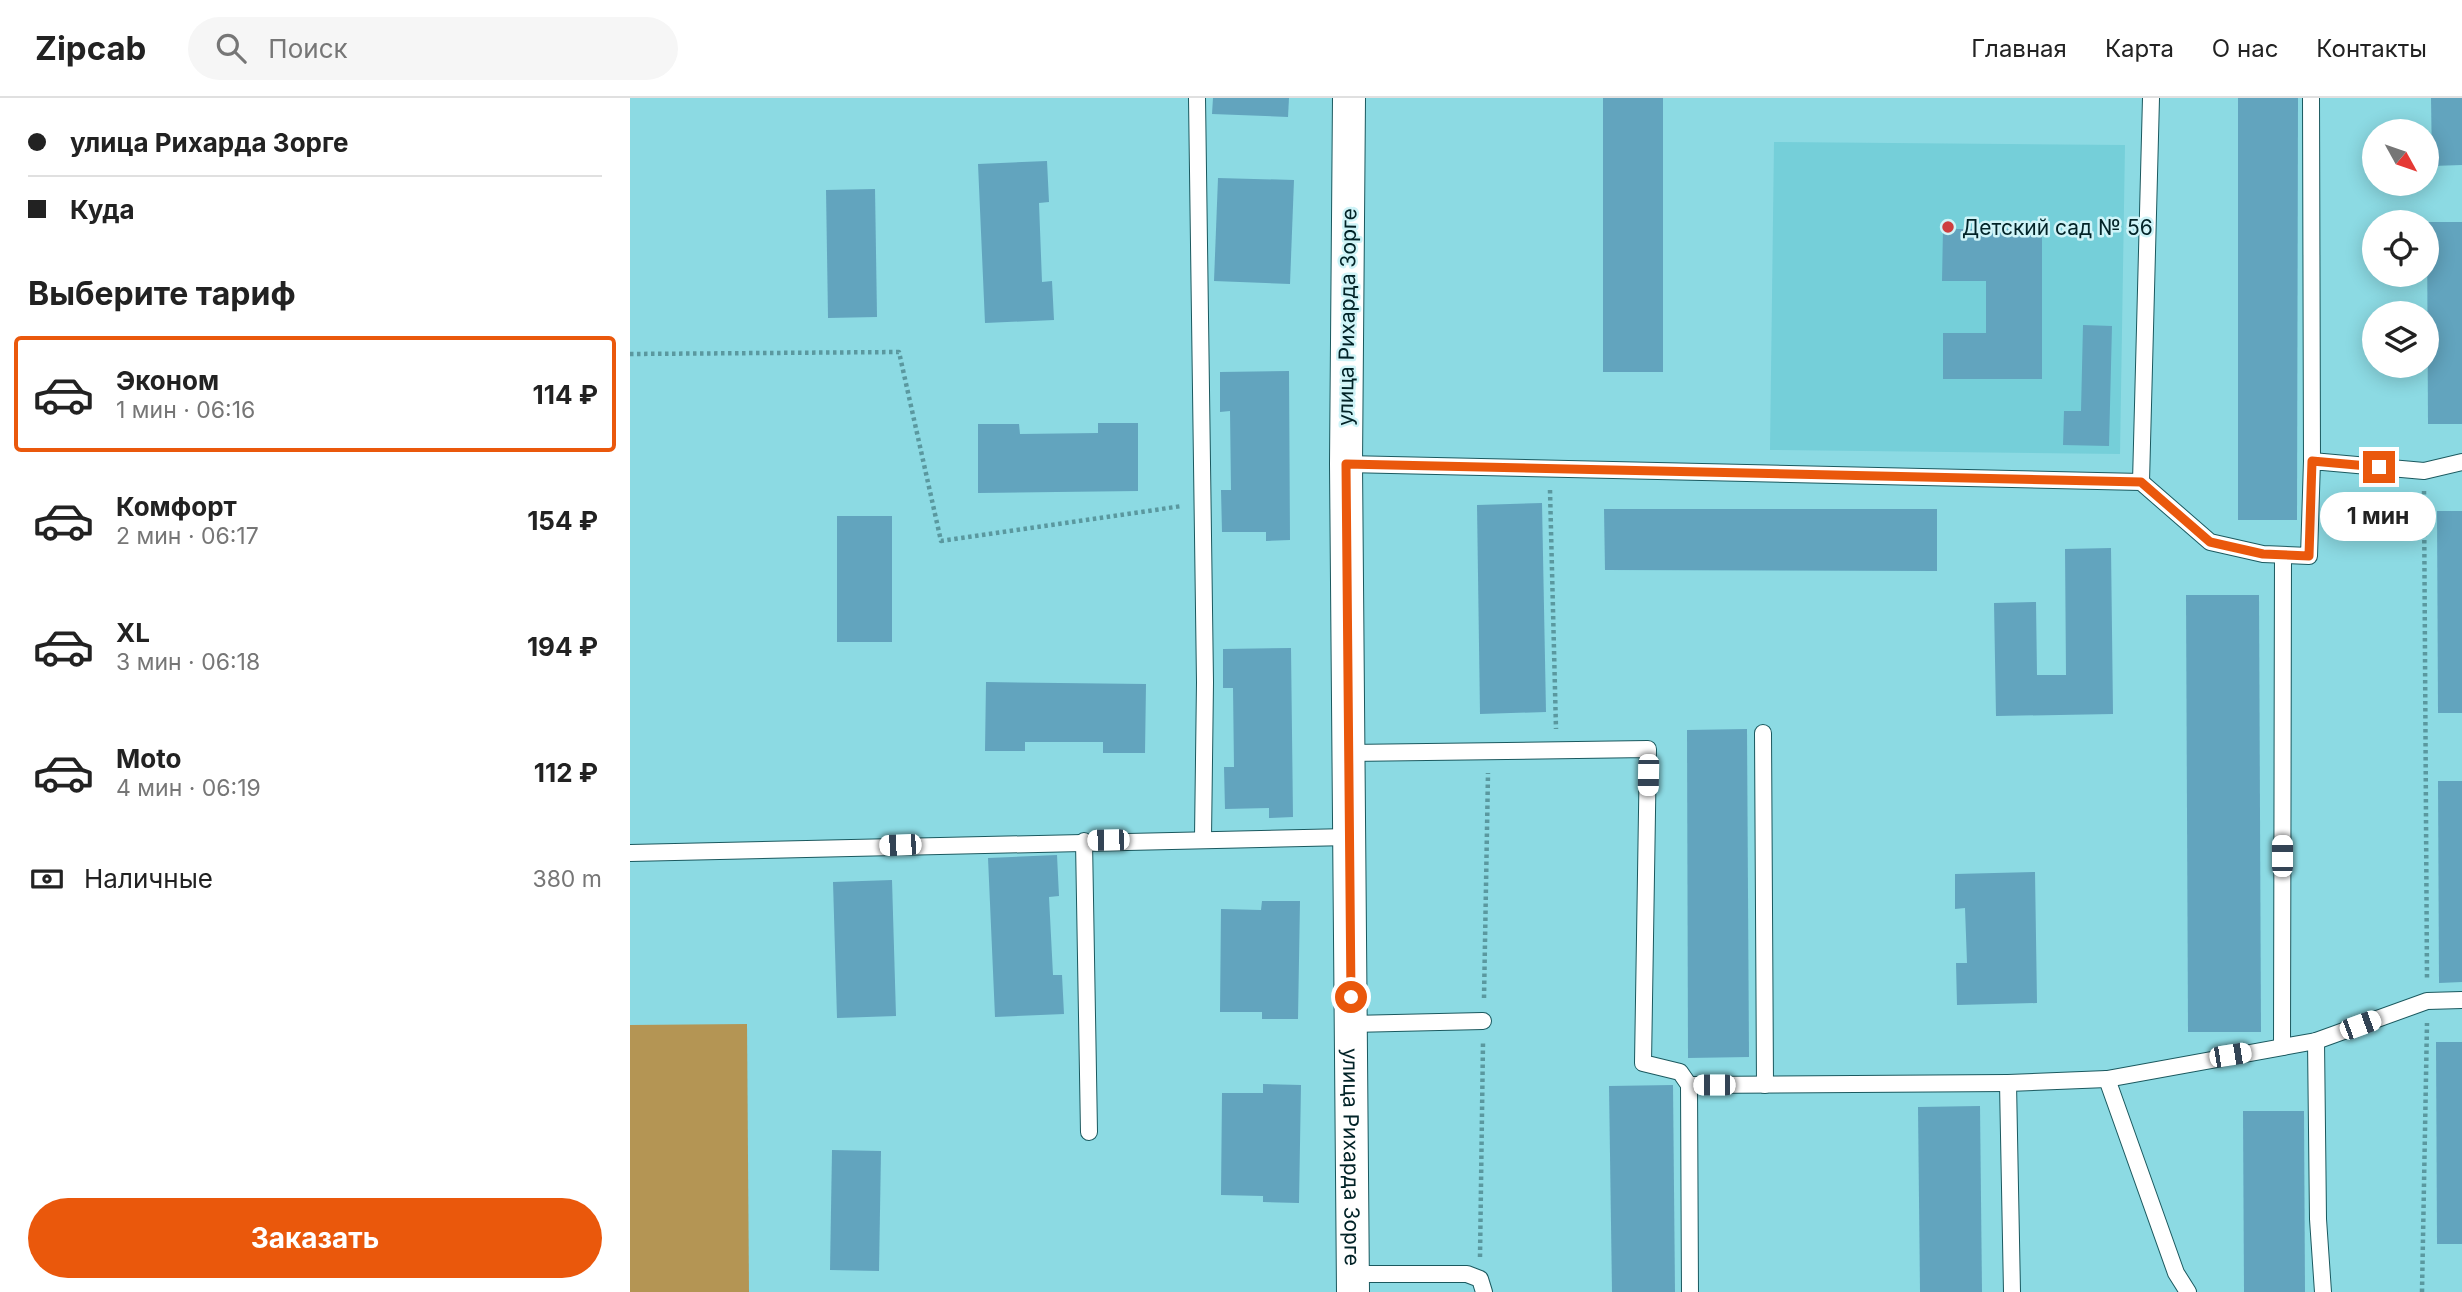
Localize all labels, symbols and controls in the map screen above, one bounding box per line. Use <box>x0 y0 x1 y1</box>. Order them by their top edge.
search box <box>188 17 678 80</box>
text: Zipcab <box>35 28 146 68</box>
icon: search <box>212 29 250 67</box>
text: Поиск <box>268 33 348 64</box>
text: Главная <box>1971 34 2067 63</box>
text: Карта <box>2105 34 2174 63</box>
text: О нас <box>2212 34 2278 63</box>
text: Контакты <box>2316 34 2427 63</box>
north arrow <box>2362 119 2440 196</box>
map controls <box>2362 119 2439 378</box>
text: улица Рихарда Зорге <box>70 127 349 158</box>
text: Куда <box>70 194 135 225</box>
street label: улица Рихарда Зорге <box>1333 208 1361 426</box>
button: locate <box>2362 210 2439 287</box>
place label: Детский сад № 56 <box>1962 215 2153 240</box>
marker: Детский сад № 56 <box>1940 219 1956 235</box>
text: Выберите тариф <box>28 274 296 313</box>
button: layers <box>2362 301 2439 378</box>
icon: car <box>32 363 95 426</box>
text: Эконом <box>116 365 219 396</box>
text: 114 ₽ <box>533 379 598 410</box>
text: 1 мин · 06:16 <box>116 396 255 424</box>
route end <box>2363 451 2395 483</box>
icon: car <box>32 489 95 552</box>
text: Комфорт <box>116 491 237 522</box>
callout: 1 мин <box>2321 492 2437 540</box>
text: 1 мин <box>2347 502 2409 530</box>
text: 154 ₽ <box>527 505 598 536</box>
text: 2 мин · 06:17 <box>116 522 259 550</box>
icon: car <box>32 615 95 678</box>
text: XL <box>116 617 150 648</box>
text: 194 ₽ <box>527 631 598 662</box>
text: 3 мин · 06:18 <box>116 648 260 676</box>
icon: car <box>32 741 95 804</box>
text: Moto <box>116 743 181 774</box>
car <box>1638 754 1659 796</box>
text: 112 ₽ <box>534 757 598 788</box>
text: 4 мин · 06:19 <box>116 774 261 802</box>
car <box>1087 829 1130 851</box>
car <box>879 834 922 856</box>
car <box>2272 835 2293 877</box>
icon: cash <box>28 860 66 898</box>
text: Наличные <box>84 863 213 894</box>
text: 380 m <box>532 865 602 893</box>
route start <box>1335 981 1367 1013</box>
car <box>2337 1008 2384 1042</box>
car <box>2208 1041 2253 1069</box>
street label: улица Рихарда Зорге <box>1338 1048 1365 1266</box>
car <box>1694 1075 1736 1096</box>
button: Заказать <box>28 1198 602 1278</box>

